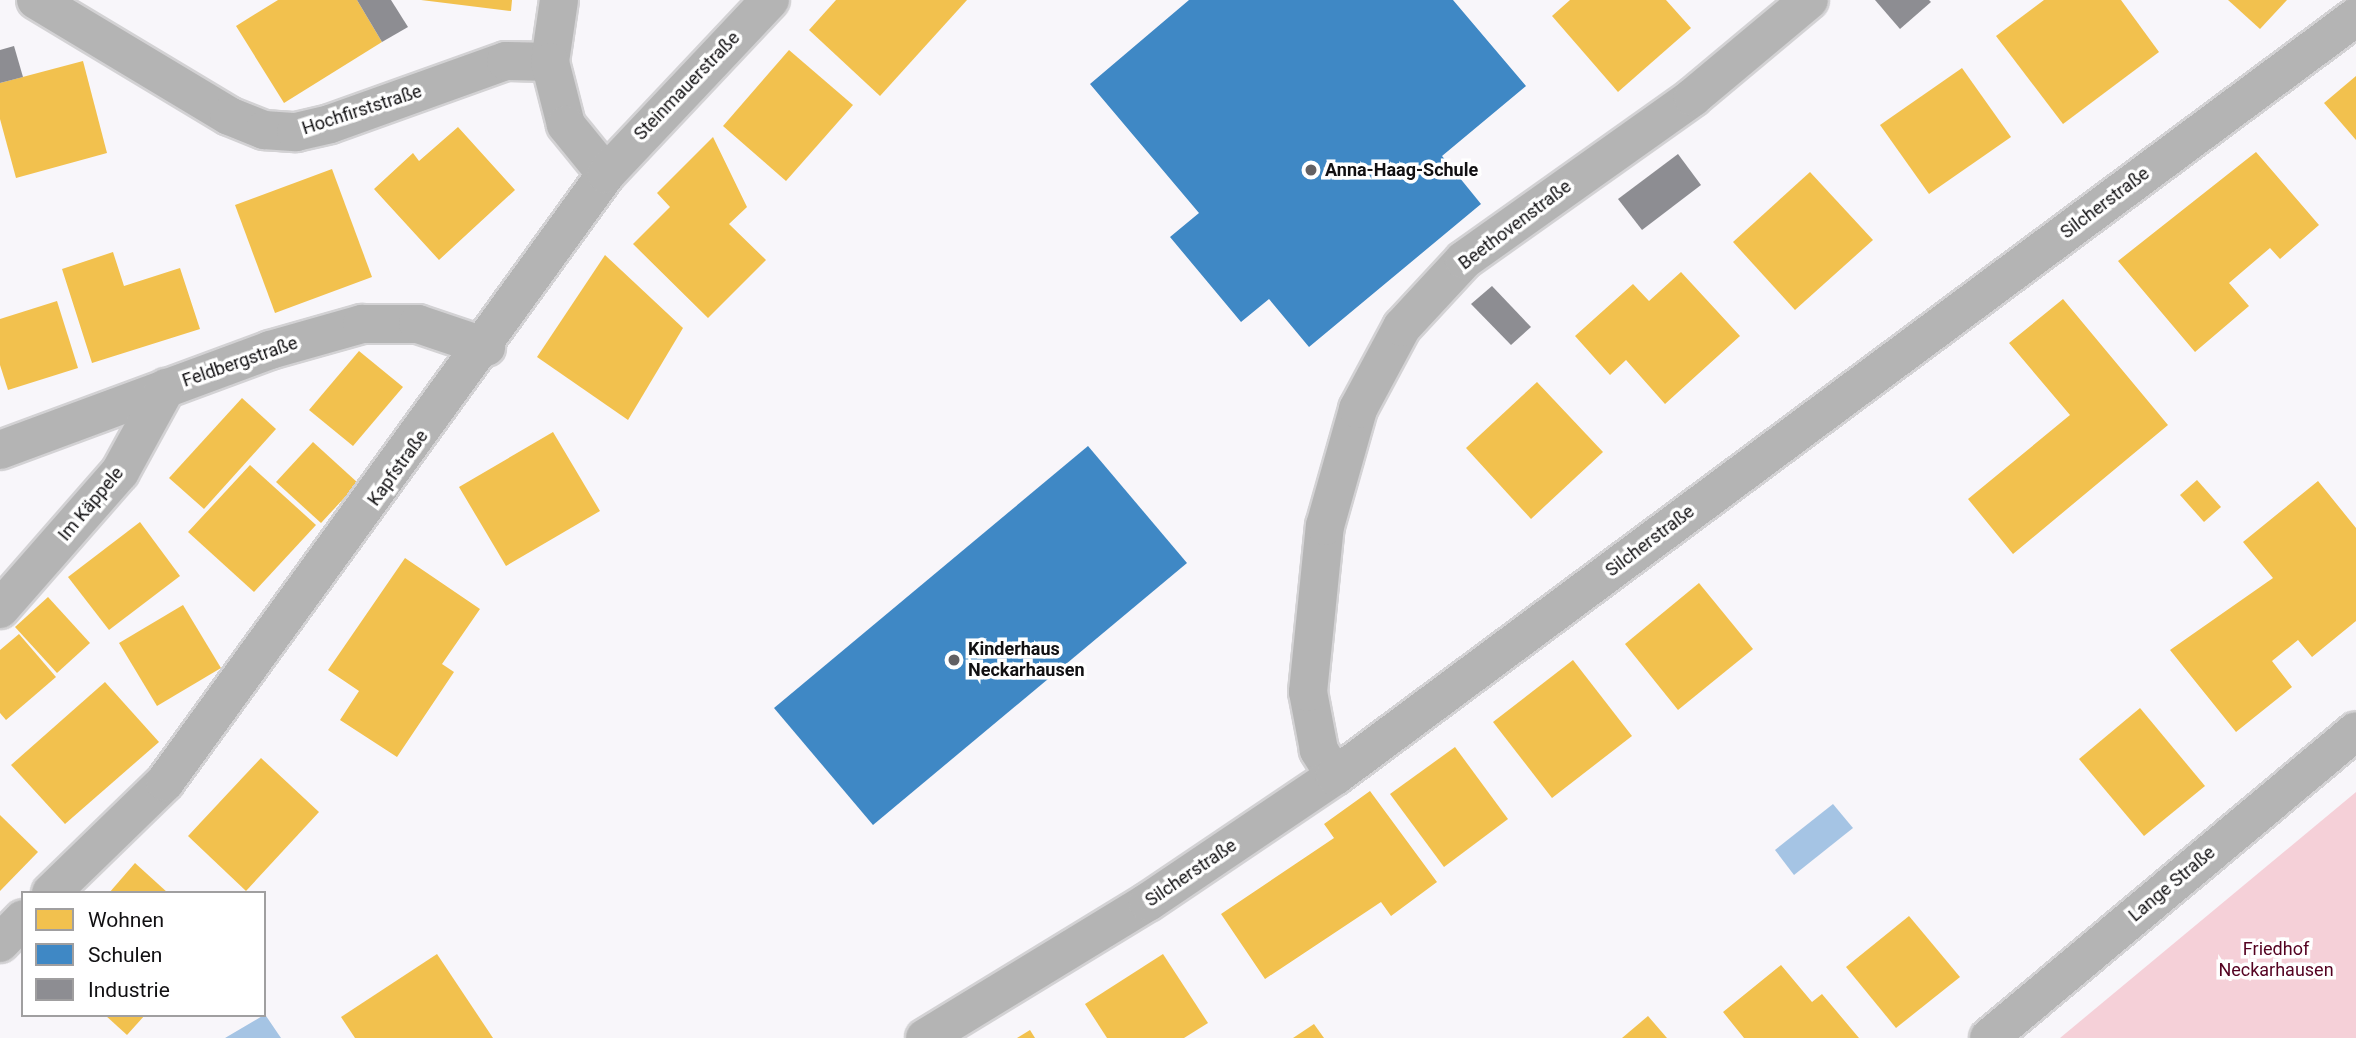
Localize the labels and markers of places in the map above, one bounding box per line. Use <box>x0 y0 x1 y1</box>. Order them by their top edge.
place label: Anna-Haag-Schule <box>1325 159 1478 181</box>
marker: Anna-Haag-Schule <box>1303 162 1319 178</box>
place label: Kinderhaus Neckarhausen <box>968 639 1084 682</box>
marker: Kinderhaus Neckarhausen <box>946 652 962 668</box>

